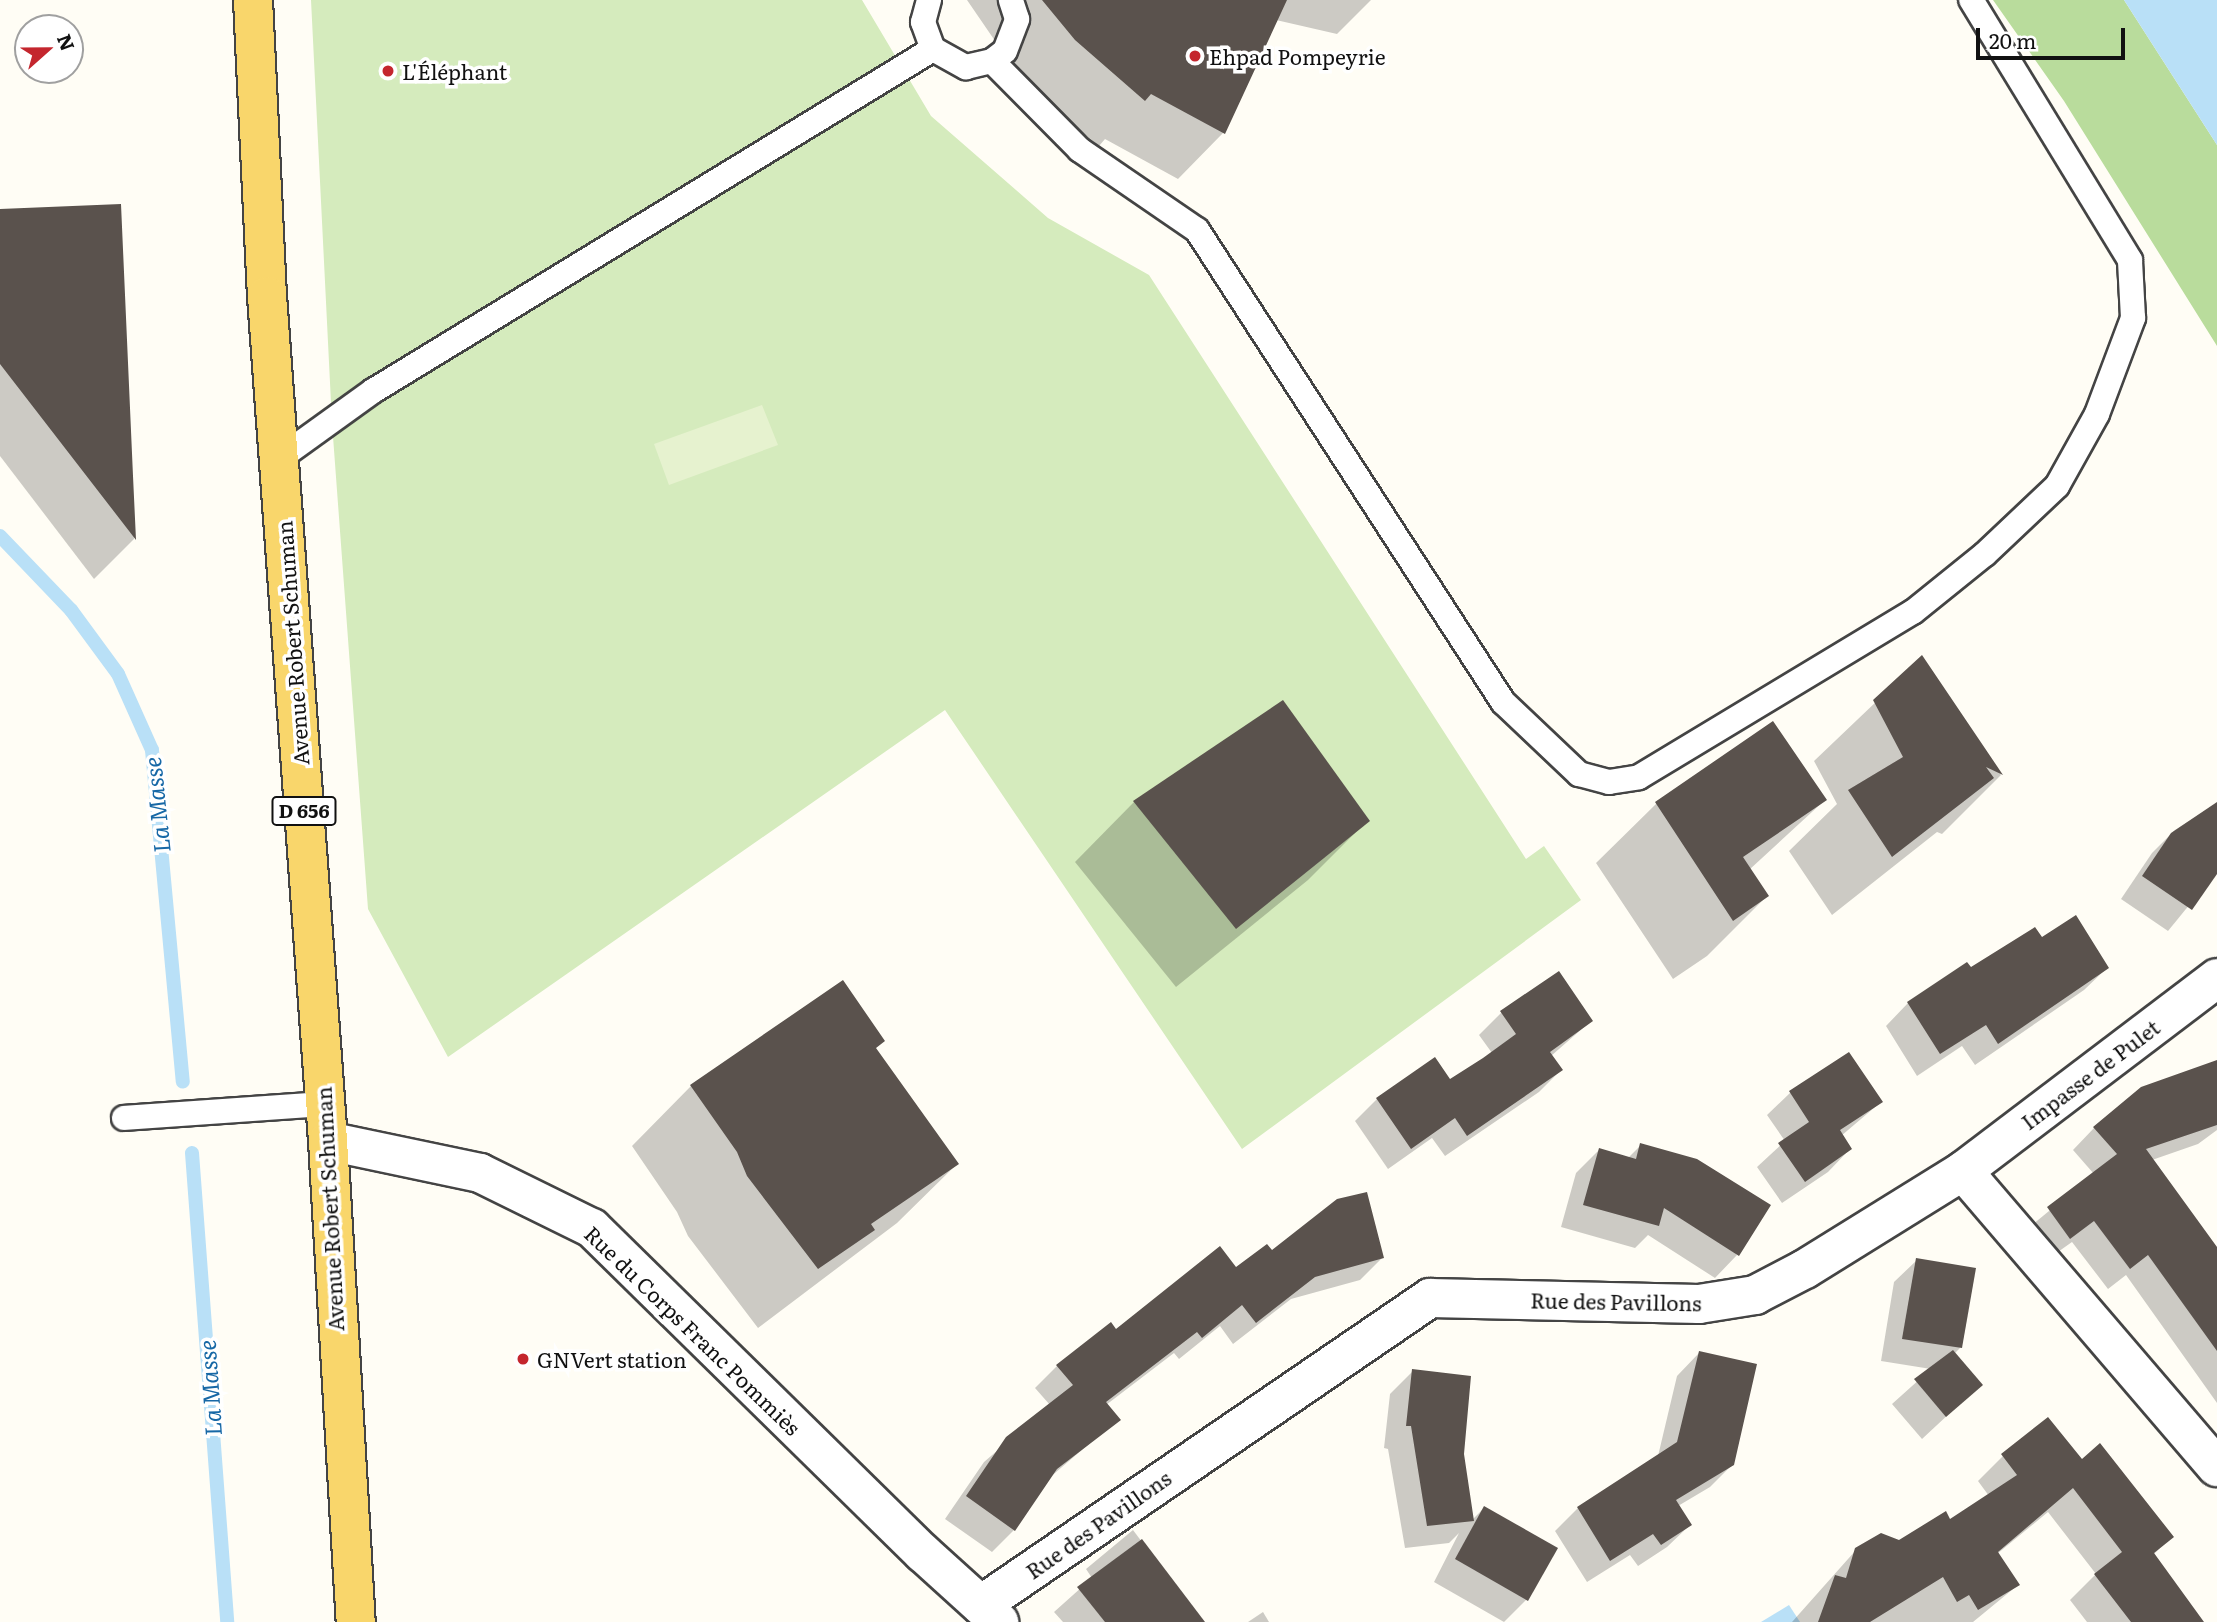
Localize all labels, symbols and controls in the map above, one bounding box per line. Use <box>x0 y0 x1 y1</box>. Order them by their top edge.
north arrow <box>14 14 84 84</box>
scale bar <box>1979 14 2128 58</box>
text: 20 m <box>1989 24 2036 55</box>
text: N <box>51 30 83 55</box>
place label: Ehpad Pompeyrie <box>1209 43 1386 69</box>
marker: Ehpad Pompeyrie <box>1187 48 1203 64</box>
place label: L'Éléphant <box>402 58 507 84</box>
marker: L'Éléphant <box>380 63 396 79</box>
street label: Avenue Robert Schuman <box>271 520 313 766</box>
water label: La Masse <box>137 756 175 854</box>
road number: D 656 <box>271 796 337 826</box>
street label: Impasse de Pulet <box>2016 1014 2164 1134</box>
street label: Avenue Robert Schuman <box>310 1086 348 1332</box>
street label: Rue du Corps Franc Pommiès <box>580 1220 806 1440</box>
street label: Rue des Pavillons <box>1530 1287 1702 1315</box>
water label: La Masse <box>192 1339 226 1437</box>
place label: GNVert station <box>537 1346 687 1372</box>
marker: GNVert station <box>515 1351 531 1367</box>
street label: Rue des Pavillons <box>1021 1465 1175 1583</box>

